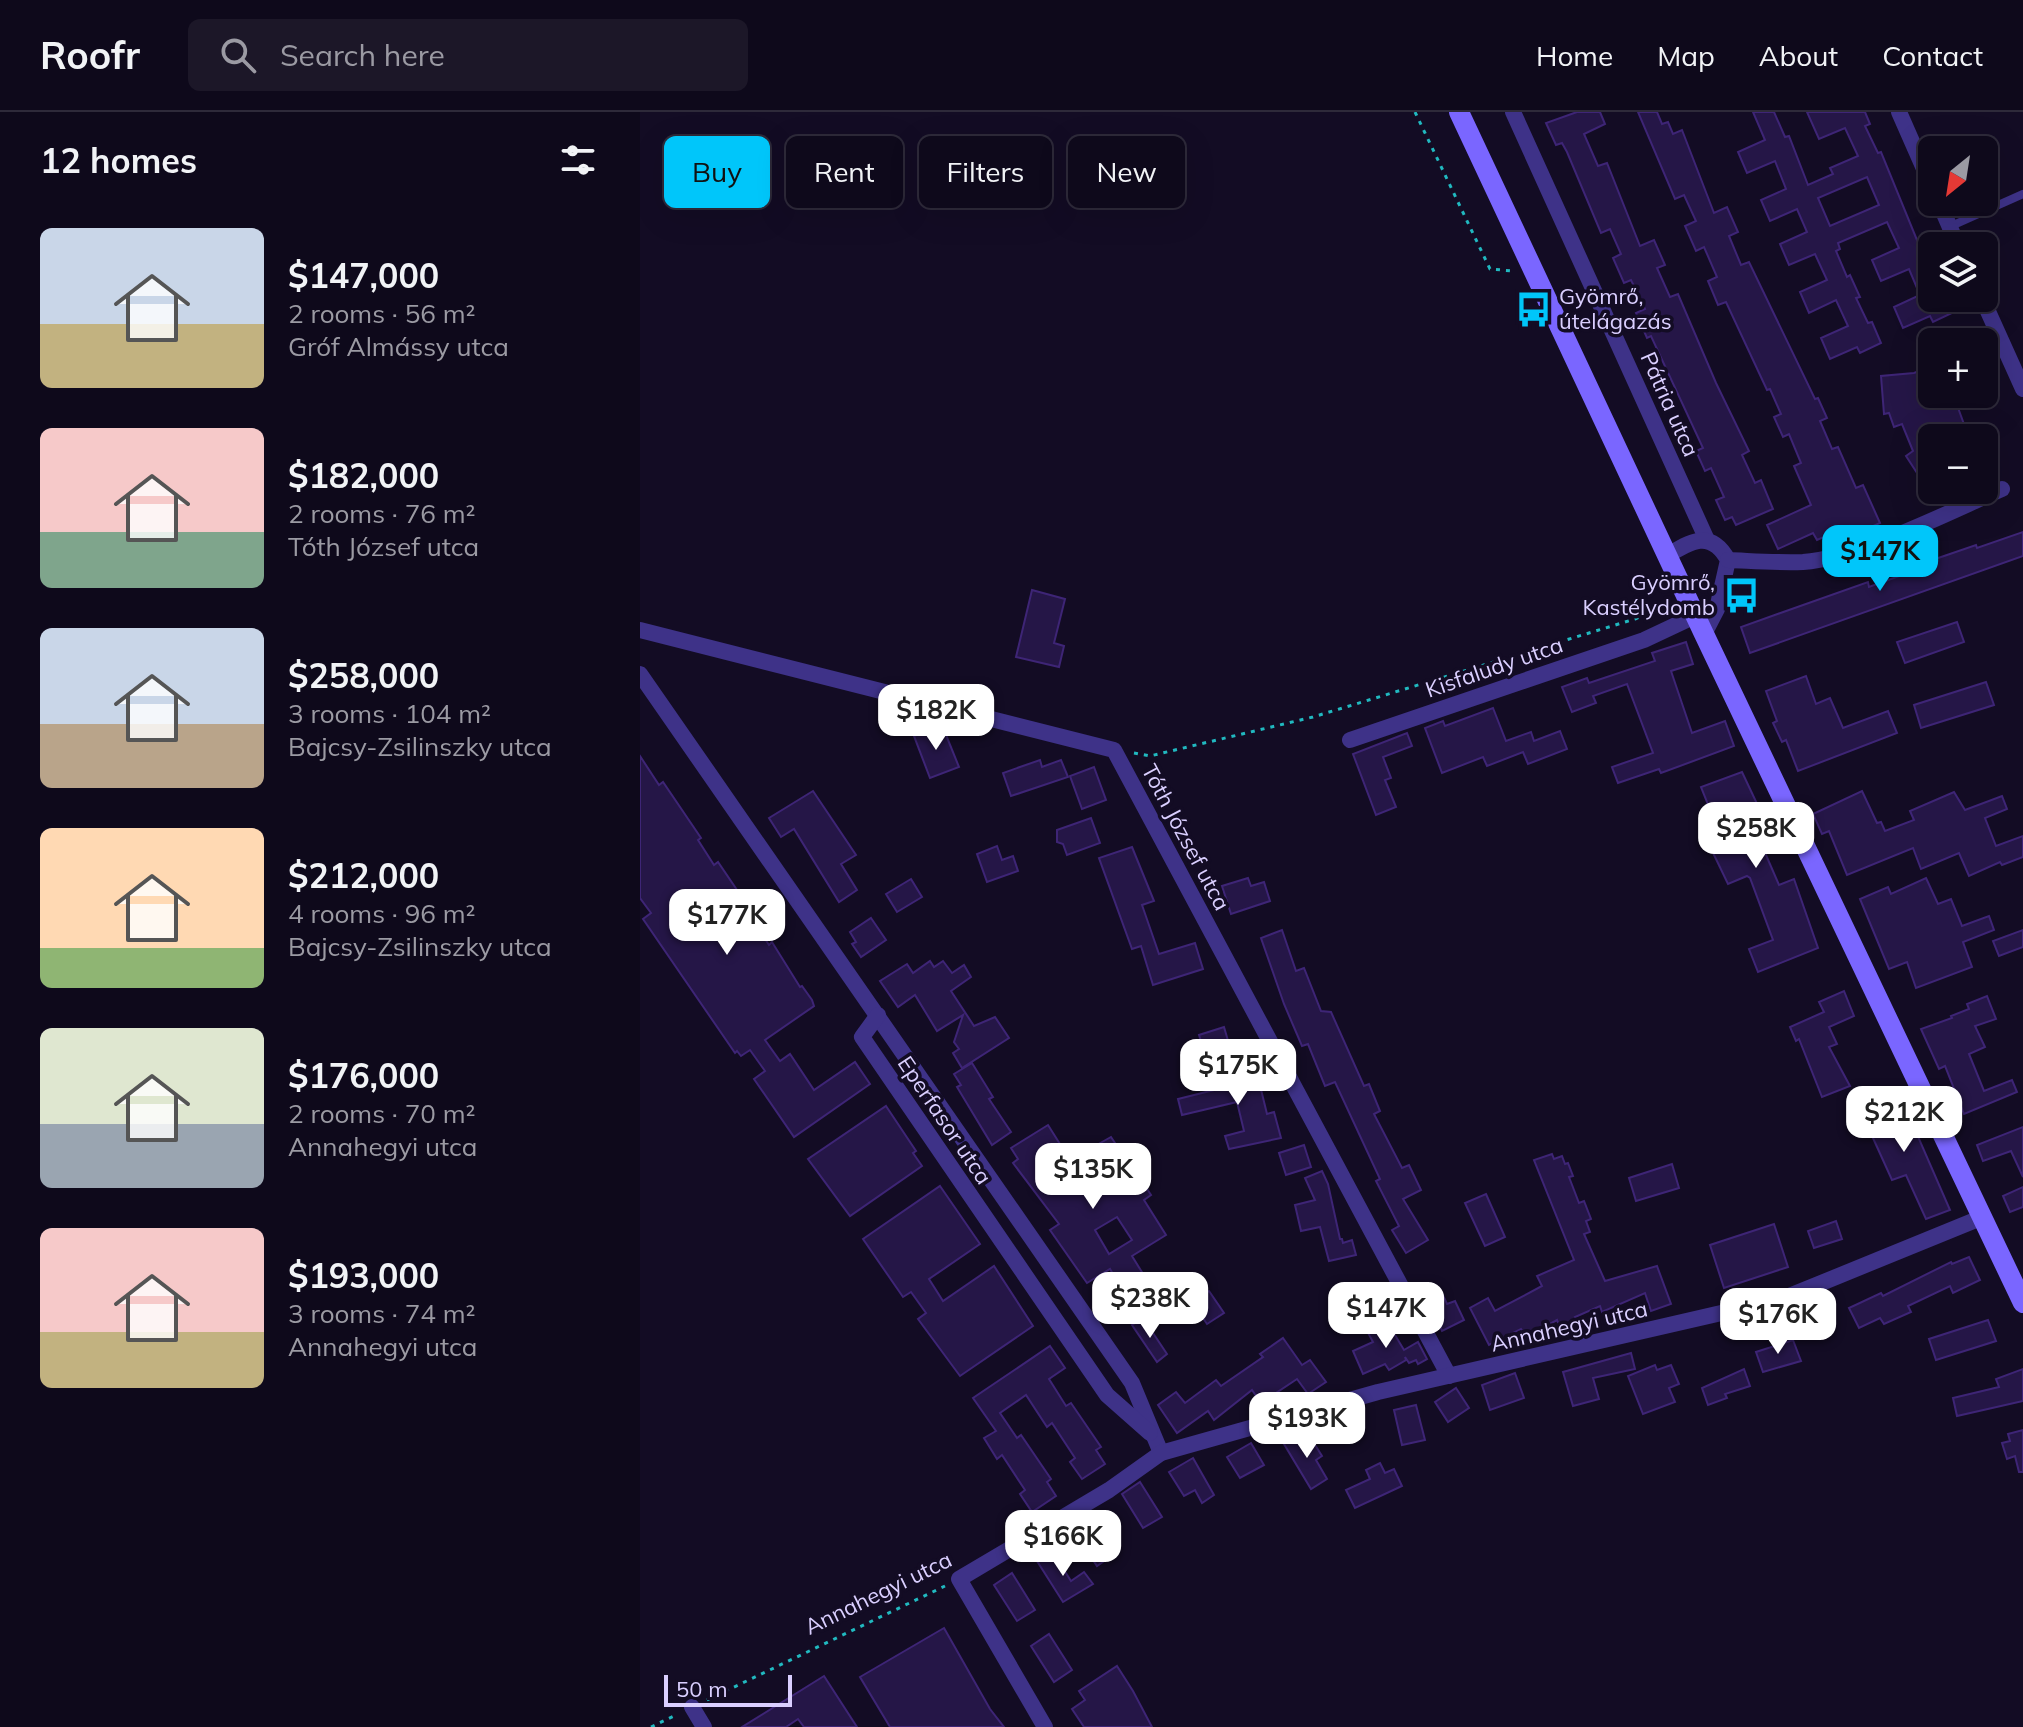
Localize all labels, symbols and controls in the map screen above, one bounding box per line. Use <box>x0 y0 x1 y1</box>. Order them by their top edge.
search box <box>188 19 748 91</box>
text: Roofr <box>40 31 140 79</box>
icon: search <box>216 33 260 77</box>
text: Search here <box>280 36 445 74</box>
text: Home <box>1536 38 1613 73</box>
text: Map <box>1657 38 1715 73</box>
text: About <box>1759 38 1838 73</box>
text: Contact <box>1882 38 1983 73</box>
chip: Buy <box>664 136 770 208</box>
chip: Rent <box>786 136 903 208</box>
chip: Filters <box>919 136 1052 208</box>
chip: New <box>1068 136 1185 208</box>
north arrow <box>1918 136 1998 216</box>
map controls <box>1918 136 1998 504</box>
icon: filters <box>556 138 600 182</box>
text: 12 homes <box>40 139 197 182</box>
button: layers <box>1918 232 1998 312</box>
text: $147,000 <box>288 254 439 297</box>
icon: home <box>104 260 200 356</box>
place label: Gyömrő, útelágazás <box>1559 282 1672 335</box>
bus stop icon: Gyömrő, útelágazás <box>1514 290 1552 328</box>
text: 2 rooms · 56 m² <box>288 297 475 330</box>
button: + <box>1918 328 1998 408</box>
text: Gróf Almássy utca <box>288 330 509 363</box>
street label: Pátria utca <box>1634 347 1706 461</box>
button: − <box>1918 424 1998 504</box>
text: $182,000 <box>288 454 439 497</box>
icon: home <box>104 460 200 556</box>
text: 2 rooms · 76 m² <box>288 497 475 530</box>
pin: $147K <box>1824 525 1936 593</box>
text: Tóth József utca <box>288 530 479 563</box>
text: $147K <box>1840 534 1920 567</box>
place label: Gyömrő, Kastélydomb <box>1582 568 1715 621</box>
bus stop icon: Gyömrő, Kastélydomb <box>1722 576 1760 614</box>
street label: Kisfaludy utca <box>1422 630 1566 704</box>
text: $258,000 <box>288 654 439 697</box>
icon: home <box>104 660 200 756</box>
pin: $182K <box>880 684 992 752</box>
text: $182K <box>896 693 976 726</box>
text: 3 rooms · 104 m² <box>288 697 491 730</box>
text: Bajcsy-Zsilinszky utca <box>288 730 552 763</box>
street label: Tóth József utca <box>1136 759 1236 915</box>
pin: $258K <box>1700 802 1812 870</box>
text: $258K <box>1716 811 1796 844</box>
text: $212,000 <box>288 854 439 897</box>
icon: home <box>104 860 200 956</box>
pin: $177K <box>671 889 783 957</box>
text: 4 rooms · 96 m² <box>288 897 475 930</box>
text: $177K <box>687 898 767 931</box>
text: Bajcsy-Zsilinszky utca <box>288 930 552 963</box>
pin: $175K <box>1182 1039 1294 1107</box>
text: $175K <box>1198 1048 1278 1081</box>
street label: Eperfasor utca <box>892 1051 998 1189</box>
text: $176,000 <box>288 1054 439 1097</box>
icon: home <box>104 1060 200 1156</box>
pin: $212K <box>1848 1086 1960 1154</box>
text: $212K <box>1864 1095 1944 1128</box>
text: 2 rooms · 70 m² <box>288 1097 475 1130</box>
text: Annahegyi utca <box>288 1130 477 1163</box>
pin: $135K <box>1037 1143 1149 1211</box>
text: $135K <box>1053 1152 1133 1185</box>
text: $193,000 <box>288 1254 439 1297</box>
icon: home <box>104 1260 200 1356</box>
pin: $238K <box>1094 1272 1206 1340</box>
text: $238K <box>1110 1281 1190 1314</box>
pin: $147K <box>1330 1282 1442 1350</box>
pin: $176K <box>1722 1288 1834 1356</box>
text: $147K <box>1346 1291 1426 1324</box>
street label: Annahegyi utca <box>1488 1294 1650 1358</box>
text: 3 rooms · 74 m² <box>288 1297 475 1330</box>
text: $176K <box>1738 1297 1818 1330</box>
text: Annahegyi utca <box>288 1330 477 1363</box>
pin: $193K <box>1251 1392 1363 1460</box>
text: $193K <box>1267 1401 1347 1434</box>
pin: $166K <box>1007 1510 1119 1578</box>
text: $166K <box>1023 1519 1103 1552</box>
street label: Annahegyi utca <box>800 1545 956 1641</box>
scale bar <box>664 1671 792 1707</box>
text: 50 m <box>676 1675 727 1703</box>

